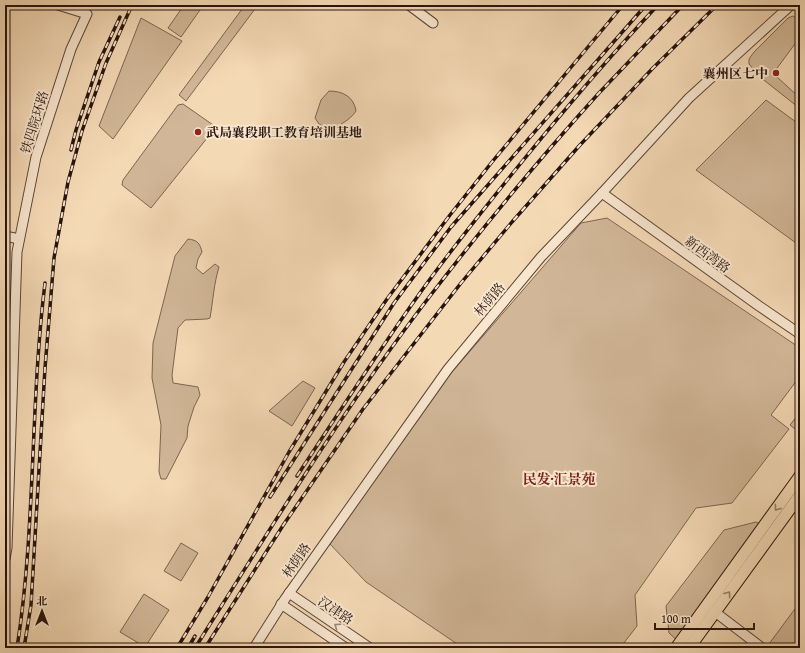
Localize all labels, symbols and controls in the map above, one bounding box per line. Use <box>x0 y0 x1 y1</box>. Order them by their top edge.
place label: 襄州区七中 <box>703 64 768 83</box>
marker: 襄州区七中 <box>771 68 781 78</box>
street label: 铁四院环路 <box>16 88 53 156</box>
place label: 武局襄段职工教育培训基地 <box>206 123 362 142</box>
marker: 武局襄段职工教育培训基地 <box>193 127 203 137</box>
street label: 新西湾路 <box>681 231 734 277</box>
street label: 林荫路 <box>470 278 509 320</box>
district label: 民发·汇景苑 <box>522 469 596 489</box>
one-way arrow <box>775 503 782 510</box>
street label: 林荫路 <box>277 539 315 582</box>
north arrow <box>22 591 62 631</box>
one-way arrow <box>723 591 730 598</box>
street label: 汉津路 <box>314 592 357 629</box>
text: 北 <box>37 593 48 609</box>
scale bar <box>655 605 754 631</box>
text: 100 m <box>661 610 691 627</box>
one-way arrow <box>335 624 342 631</box>

